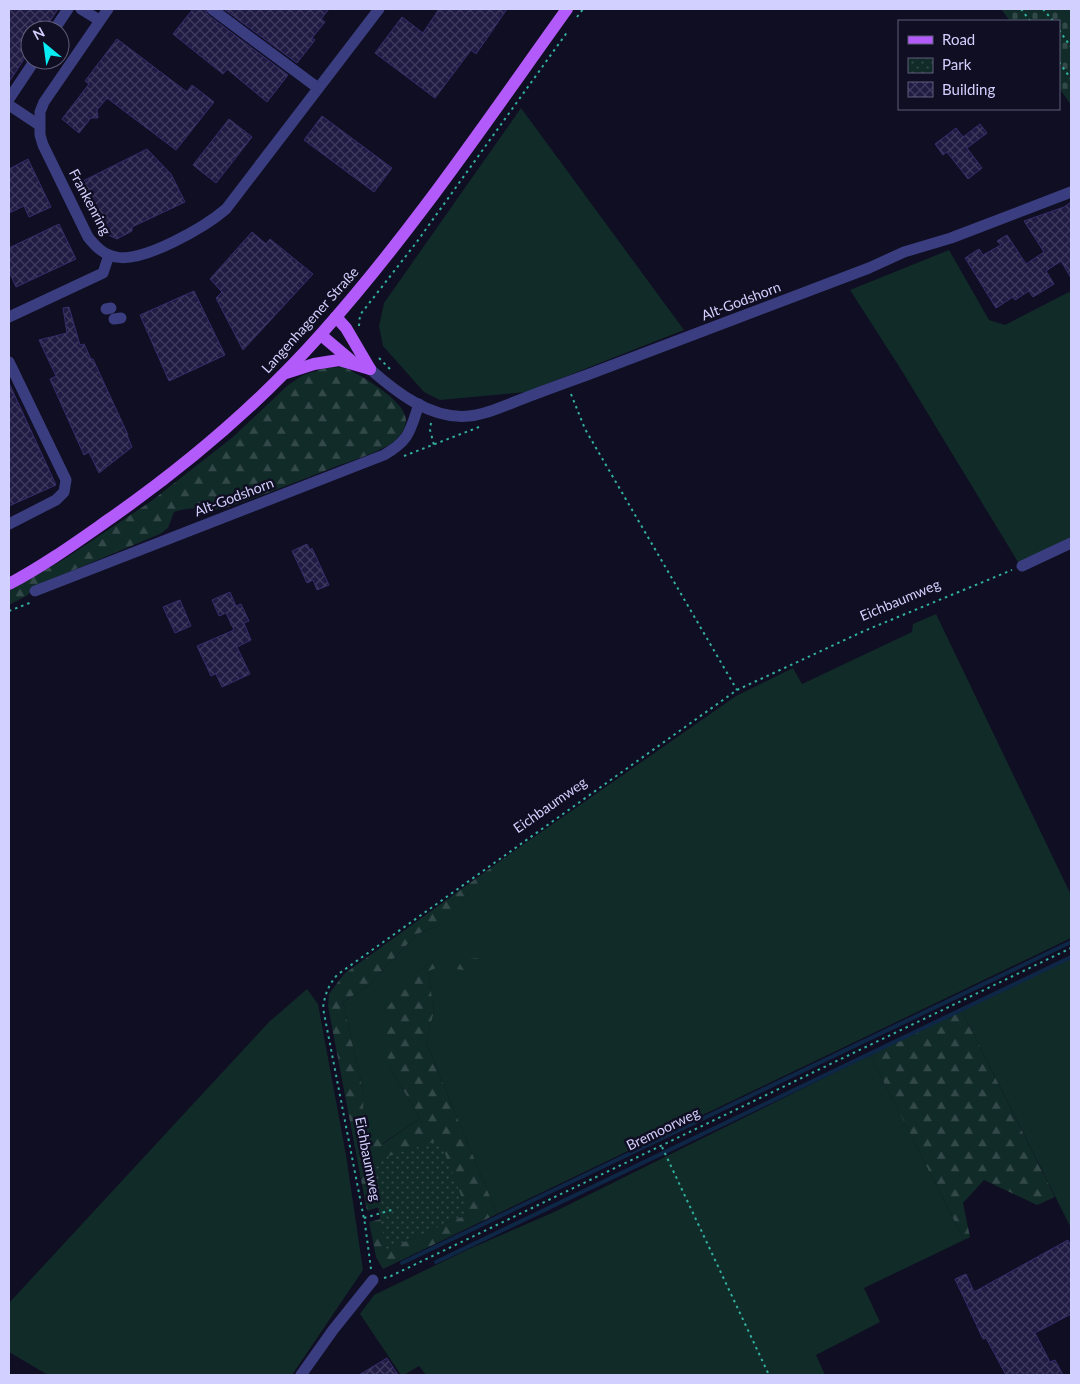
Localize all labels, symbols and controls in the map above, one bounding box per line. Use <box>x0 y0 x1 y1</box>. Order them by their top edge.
north arrow <box>20 20 70 70</box>
legend <box>898 20 1060 110</box>
text: N <box>30 23 47 43</box>
text: Road <box>942 30 975 48</box>
text: Park <box>942 55 972 73</box>
text: Building <box>942 80 995 98</box>
street label: Frankenring <box>66 166 115 238</box>
street label: Langenhagener Straße <box>257 263 362 376</box>
street label: Alt-Godshorn <box>699 278 783 323</box>
street label: Alt-Godshorn <box>192 474 276 519</box>
street label: Eichbaumweg <box>857 575 943 624</box>
street label: Eichbaumweg <box>510 773 590 836</box>
street label: Bremoorweg <box>623 1104 702 1154</box>
street label: Eichbaumweg <box>352 1115 385 1203</box>

